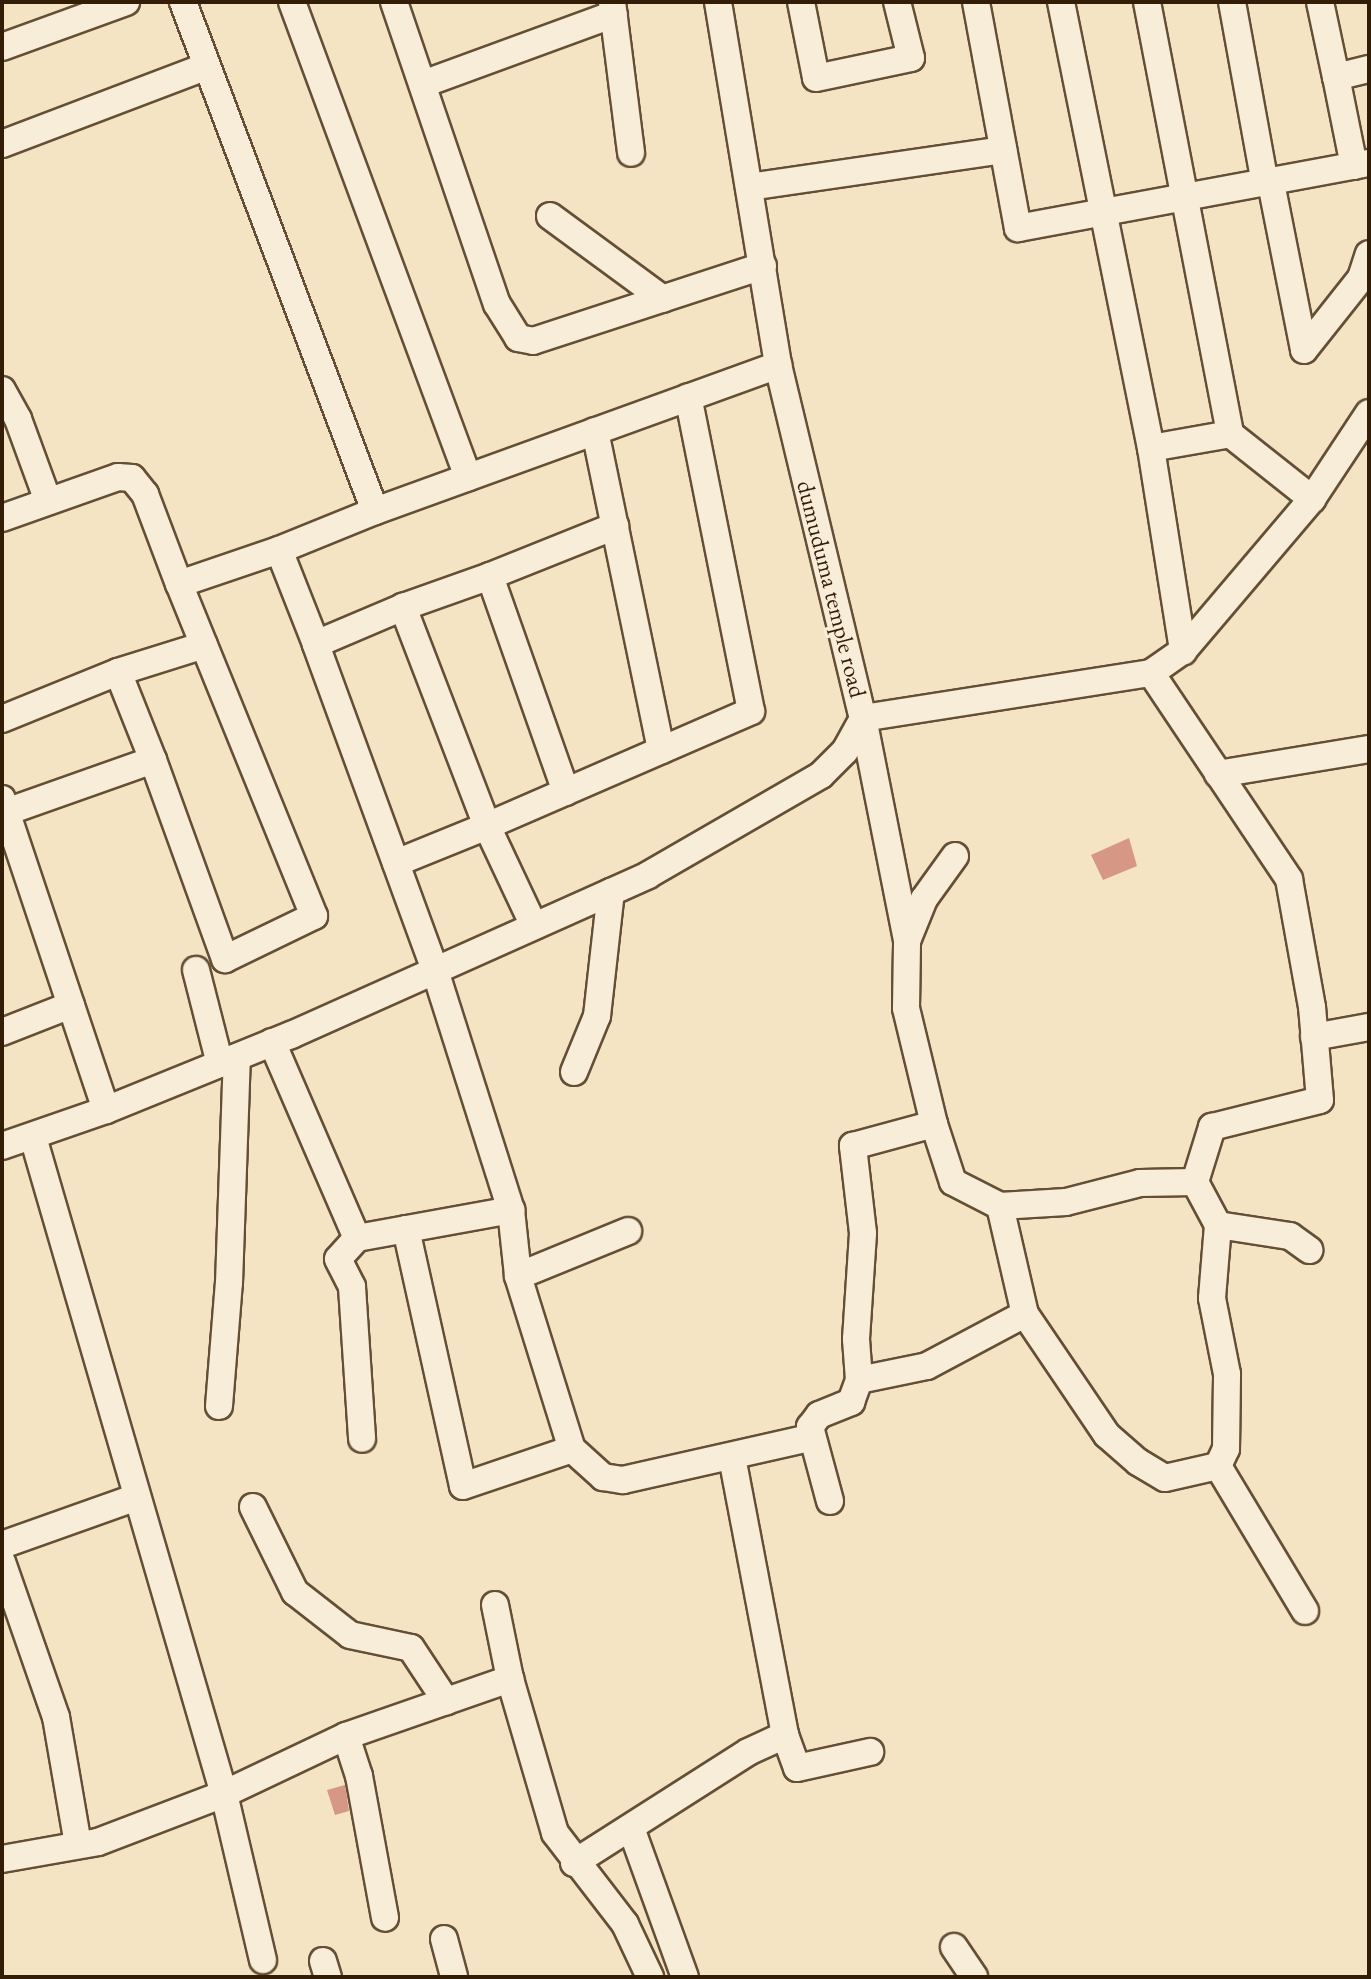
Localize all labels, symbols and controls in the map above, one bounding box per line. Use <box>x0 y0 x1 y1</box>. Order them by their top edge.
street label: dumuduma temple road <box>791 477 873 701</box>

